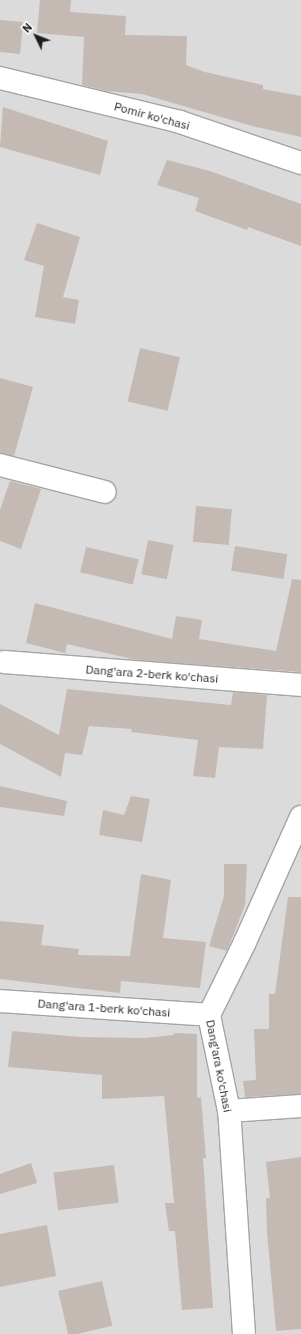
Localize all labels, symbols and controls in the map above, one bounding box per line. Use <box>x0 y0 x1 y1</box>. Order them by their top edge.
north arrow <box>16 16 56 56</box>
text: N <box>19 20 35 36</box>
street label: Pomir ko'chasi <box>113 99 191 133</box>
street label: Dang'ara 2-berk ko'chasi <box>85 662 219 686</box>
street label: Dang'ara 1-berk ko'chasi <box>37 996 171 1020</box>
street label: Dang'ara ko'chasi <box>203 1019 235 1113</box>

